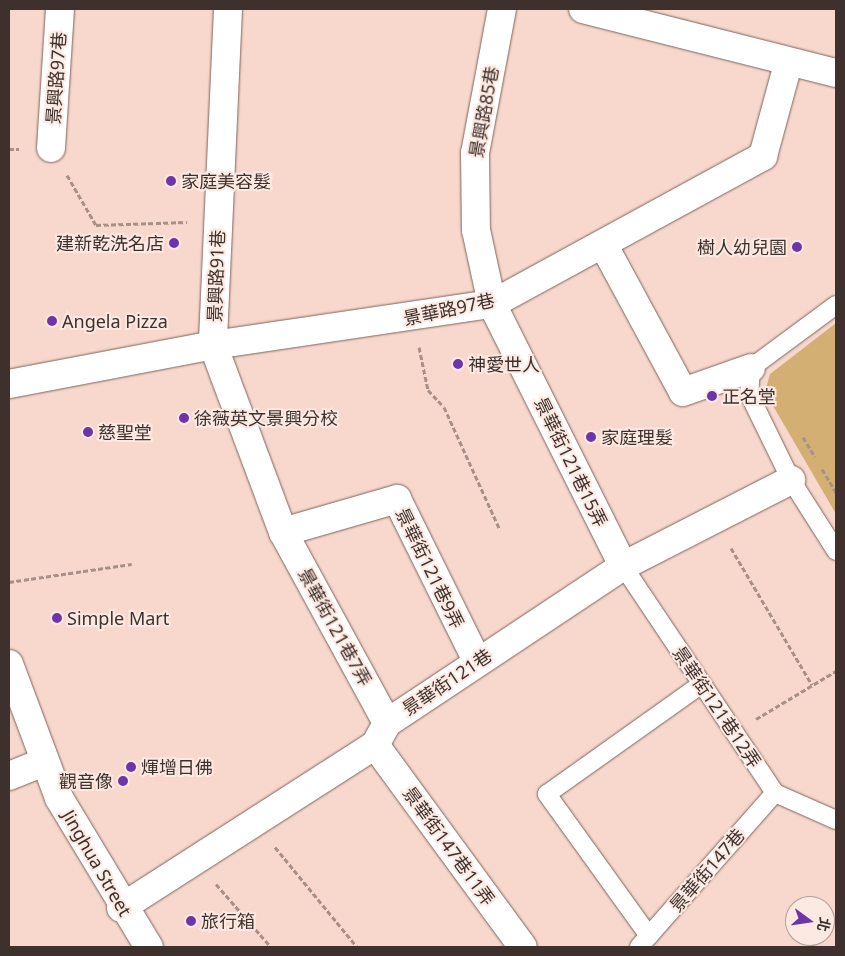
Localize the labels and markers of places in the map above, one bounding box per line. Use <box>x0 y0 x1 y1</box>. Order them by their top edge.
place label: 家庭美容髮 <box>181 170 271 192</box>
marker: 家庭美容髮 <box>165 175 177 187</box>
place label: 建新乾洗名店 <box>56 232 164 254</box>
place label: 樹人幼兒園 <box>697 236 787 258</box>
marker: 建新乾洗名店 <box>168 237 180 249</box>
marker: 樹人幼兒園 <box>791 241 803 253</box>
place label: Angela Pizza <box>62 310 168 332</box>
marker: Angela Pizza <box>46 315 58 327</box>
place label: 神愛世人 <box>468 353 540 375</box>
marker: 神愛世人 <box>452 358 464 370</box>
place label: 正名堂 <box>722 385 776 407</box>
marker: 正名堂 <box>706 390 718 402</box>
place label: 徐薇英文景興分校 <box>194 407 338 429</box>
marker: 徐薇英文景興分校 <box>178 412 190 424</box>
place label: 慈聖堂 <box>98 421 152 443</box>
marker: 慈聖堂 <box>82 426 94 438</box>
place label: 家庭理髮 <box>601 426 673 448</box>
marker: 家庭理髮 <box>585 431 597 443</box>
place label: Simple Mart <box>67 607 169 629</box>
marker: Simple Mart <box>51 612 63 624</box>
place label: 煇增日佛 <box>141 756 213 778</box>
marker: 煇增日佛 <box>125 761 137 773</box>
place label: 觀音像 <box>59 770 113 792</box>
marker: 觀音像 <box>117 775 129 787</box>
place label: 旅行箱 <box>201 910 255 932</box>
marker: 旅行箱 <box>185 915 197 927</box>

